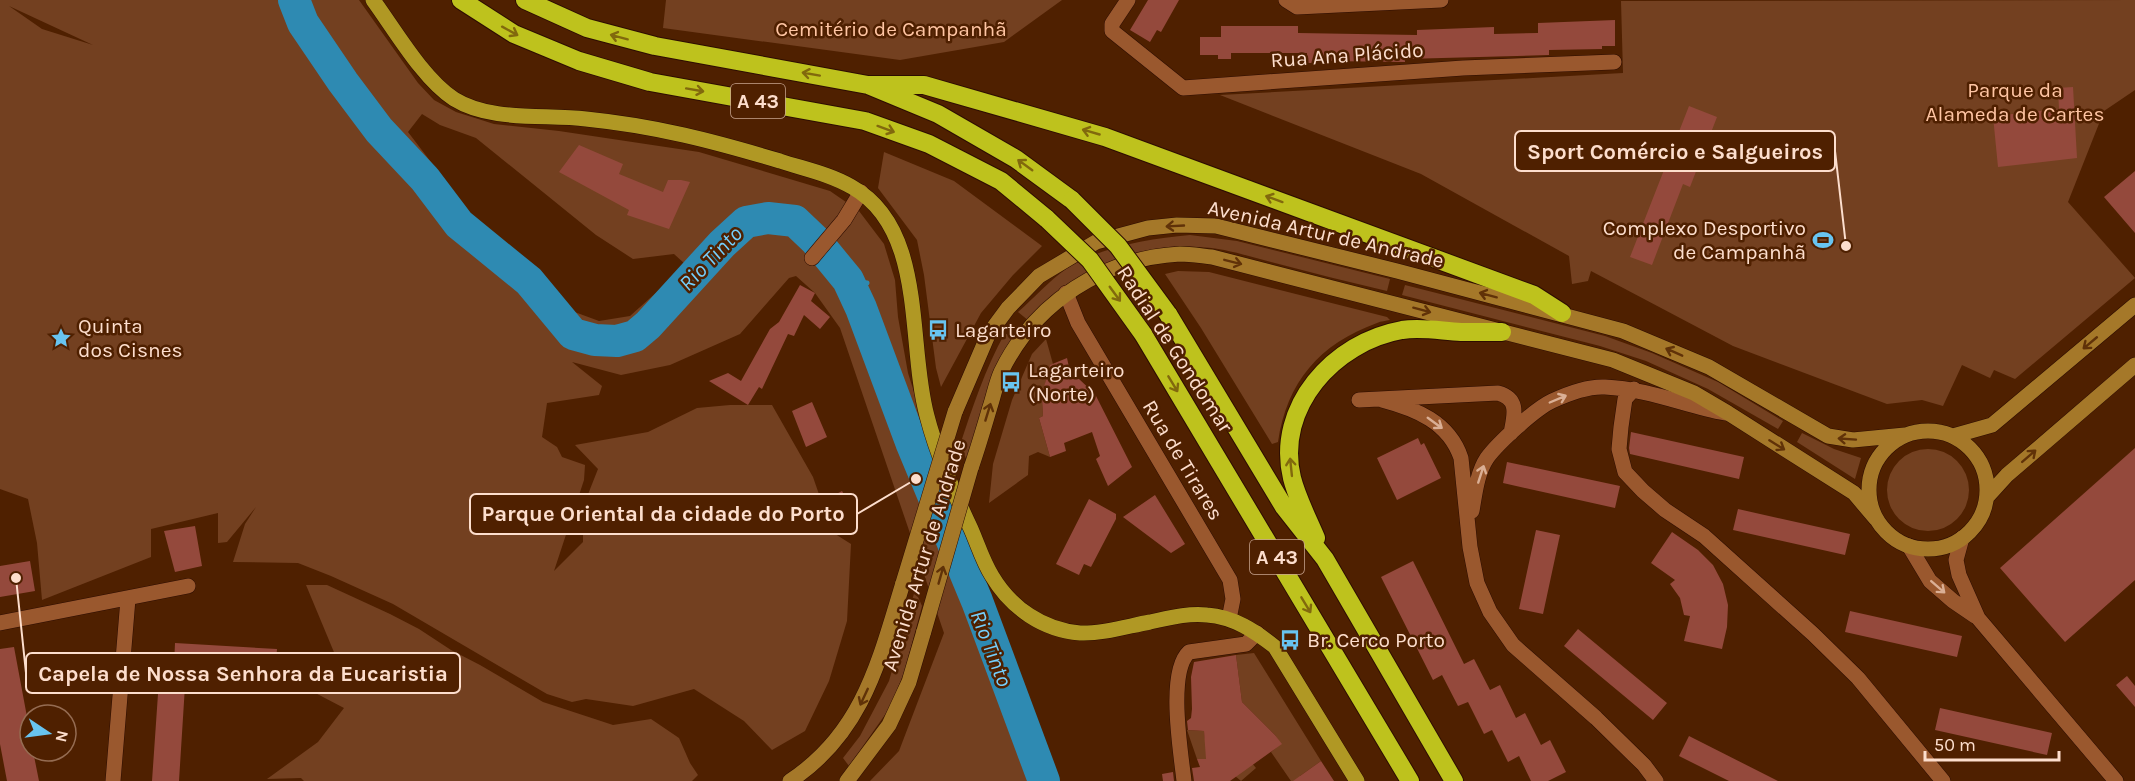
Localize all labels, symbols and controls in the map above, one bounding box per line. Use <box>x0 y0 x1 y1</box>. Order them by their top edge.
park label: Cemitério de Campanhã <box>775 17 1007 41</box>
one-way arrow <box>501 25 518 37</box>
one-way arrow <box>610 30 629 42</box>
street label: Rua Ana Plácido <box>1270 38 1424 72</box>
one-way arrow <box>801 68 821 79</box>
park label: Parque da Alameda de Cartes <box>1926 78 2104 126</box>
one-way arrow <box>685 84 705 95</box>
road number: A 43 <box>731 84 785 118</box>
one-way arrow <box>876 124 895 135</box>
one-way arrow <box>1082 126 1101 137</box>
callout: Sport Comércio e Salgueiros <box>1515 131 1835 171</box>
text: Sport Comércio e Salgueiros <box>1527 139 1823 165</box>
one-way arrow <box>1017 159 1033 172</box>
one-way arrow <box>1265 193 1284 204</box>
street label: Avenida Artur de Andrade <box>1206 195 1446 273</box>
place label: Complexo Desportivo de Campanhã <box>1603 216 1806 264</box>
one-way arrow <box>1166 220 1186 231</box>
water label: Rio Tinto <box>674 221 748 296</box>
sports icon: Complexo Desportivo de Campanhã <box>1811 228 1835 252</box>
one-way arrow <box>1223 257 1242 268</box>
street label: Radial de Gondomar <box>1112 261 1238 437</box>
one-way arrow <box>1109 285 1121 301</box>
one-way arrow <box>1479 289 1498 300</box>
one-way arrow <box>1412 305 1431 317</box>
place label: Quinta dos Cisnes <box>78 314 183 362</box>
bus stop icon: Lagarteiro <box>926 318 950 342</box>
place label: Lagarteiro <box>955 318 1051 342</box>
place icon: Quinta dos Cisnes <box>49 326 73 350</box>
one-way arrow <box>2083 336 2098 350</box>
one-way arrow <box>1665 345 1683 357</box>
place label: Lagarteiro (Norte) <box>1028 358 1124 406</box>
bus stop icon: Lagarteiro (Norte) <box>999 370 1023 394</box>
one-way arrow <box>1168 375 1180 392</box>
one-way arrow <box>1548 393 1566 404</box>
street label: Rua de Tirares <box>1138 396 1228 524</box>
one-way arrow <box>984 403 995 422</box>
one-way arrow <box>1427 417 1443 429</box>
one-way arrow <box>1837 433 1857 444</box>
street label: Avenida Artur de Andrade <box>877 436 971 674</box>
one-way arrow <box>1769 438 1786 451</box>
one-way arrow <box>2021 449 2036 463</box>
one-way arrow <box>1285 458 1296 478</box>
one-way arrow <box>1476 465 1487 484</box>
callout: Parque Oriental da cidade do Porto <box>470 494 857 534</box>
text: Parque Oriental da cidade do Porto <box>481 501 845 527</box>
road number: A 43 <box>1250 540 1304 574</box>
one-way arrow <box>935 566 947 585</box>
one-way arrow <box>1930 580 1945 594</box>
one-way arrow <box>1300 596 1312 613</box>
water label: Rio Tinto <box>965 607 1018 690</box>
bus stop icon: Br. Cerco Porto <box>1278 628 1302 652</box>
place label: Br. Cerco Porto <box>1307 628 1445 652</box>
callout: Capela de Nossa Senhora da Eucaristia <box>26 653 460 693</box>
text: Capela de Nossa Senhora da Eucaristia <box>38 661 448 687</box>
one-way arrow <box>857 688 869 706</box>
north arrow <box>18 703 78 763</box>
scale bar <box>1925 724 2058 762</box>
text: N <box>52 729 73 744</box>
text: 50 m <box>1934 734 1976 756</box>

